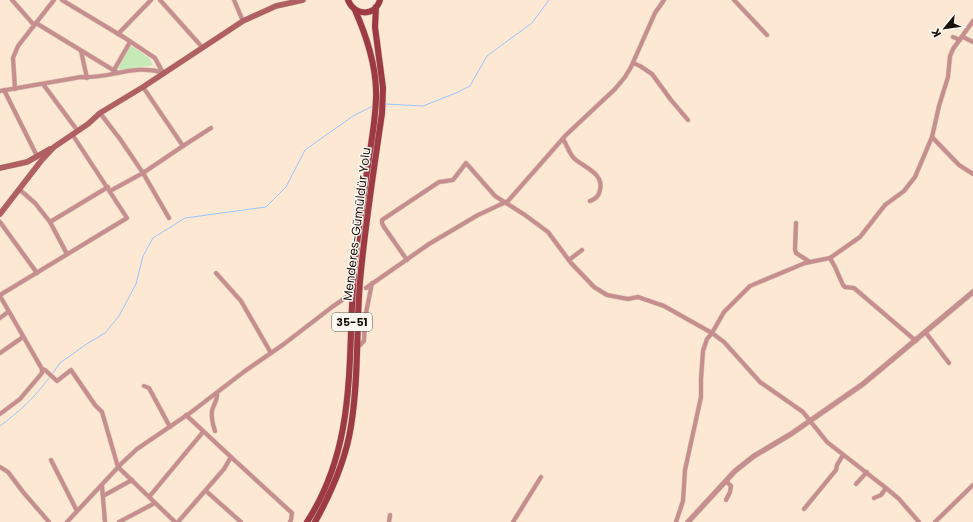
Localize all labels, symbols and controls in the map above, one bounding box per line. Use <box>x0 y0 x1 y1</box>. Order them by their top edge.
north arrow <box>925 8 965 48</box>
text: K <box>927 25 945 40</box>
street label: Menderes-Gümüldür Yolu <box>339 146 374 302</box>
road number: 35-51 <box>332 313 372 331</box>

